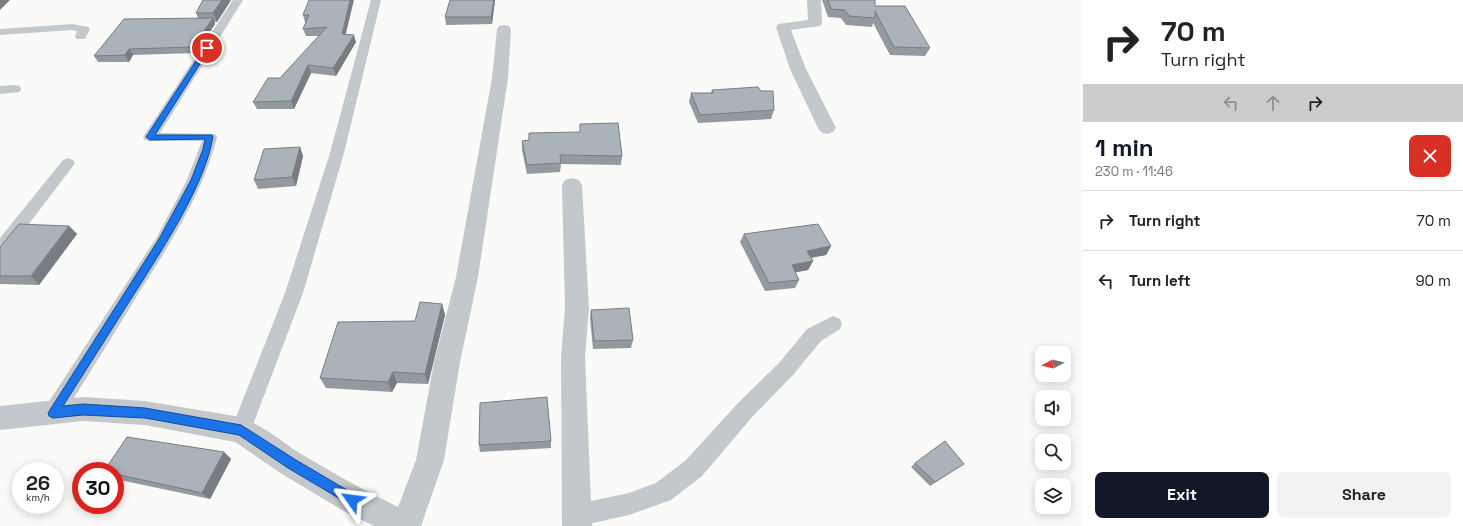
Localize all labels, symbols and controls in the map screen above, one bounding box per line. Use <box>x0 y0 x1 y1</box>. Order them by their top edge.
text: 70 m <box>1161 13 1226 49</box>
icon: right <box>1095 16 1147 68</box>
pin <box>190 31 224 65</box>
icon: arrive <box>196 37 218 59</box>
text: Turn right <box>1161 48 1245 71</box>
icon: left <box>1220 92 1242 114</box>
icon: ahead <box>1262 92 1284 114</box>
icon: right <box>1304 92 1326 114</box>
text: 1 min <box>1095 132 1154 163</box>
button: close <box>1409 135 1451 177</box>
text: 230 m · 11:46 <box>1095 163 1173 180</box>
icon: right <box>1095 210 1117 232</box>
text: Turn right <box>1129 211 1200 230</box>
text: 70 m <box>1416 211 1451 230</box>
icon: left <box>1095 270 1117 292</box>
text: Turn left <box>1129 271 1191 290</box>
text: 90 m <box>1415 271 1451 290</box>
north arrow <box>1035 346 1071 382</box>
map controls <box>1035 346 1071 514</box>
button: sound <box>1035 390 1071 426</box>
button: search <box>1035 434 1071 470</box>
speed limit sign: 30 <box>72 462 124 514</box>
text: 26 <box>26 470 50 496</box>
button: Exit <box>1095 472 1269 518</box>
button: Share <box>1277 472 1451 518</box>
button: layers <box>1035 478 1071 514</box>
position arrow <box>331 479 373 521</box>
text: km/h <box>26 491 50 504</box>

